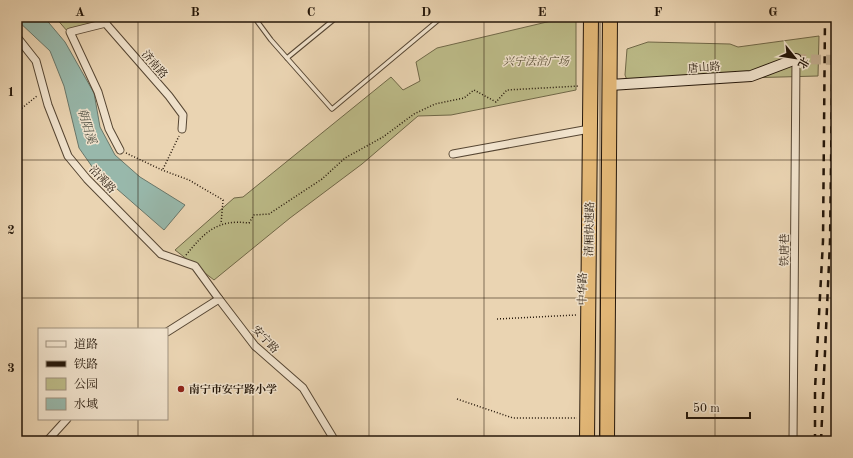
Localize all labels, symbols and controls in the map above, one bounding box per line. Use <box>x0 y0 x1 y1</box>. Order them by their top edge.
text: A <box>75 6 85 19</box>
text: B <box>190 6 200 19</box>
text: C <box>307 6 315 19</box>
text: D <box>421 6 431 19</box>
text: E <box>538 6 547 19</box>
text: F <box>654 6 663 19</box>
text: G <box>768 6 778 19</box>
north arrow <box>775 38 815 78</box>
street label: 济南路 <box>139 48 170 81</box>
park label: 兴宁法治广场 <box>503 55 570 68</box>
text: 北 <box>795 55 811 70</box>
street label: 唐山路 <box>687 60 721 75</box>
text: 1 <box>7 86 15 99</box>
water label: 朝阳溪 <box>75 107 100 147</box>
street label: 沿溪路 <box>87 163 119 196</box>
street label: 清厢快速路 <box>583 201 596 257</box>
text: 2 <box>7 224 15 237</box>
street label: 铁唐巷 <box>778 234 791 267</box>
street label: 中华路 <box>576 272 589 306</box>
street label: 安宁路 <box>250 323 282 356</box>
legend <box>38 328 168 420</box>
text: 道路 <box>74 337 98 351</box>
text: 铁路 <box>74 357 98 371</box>
text: 3 <box>7 362 15 375</box>
text: 公园 <box>74 378 98 391</box>
place label: 南宁市安宁路小学 <box>189 383 277 396</box>
marker: 南宁市安宁路小学 <box>176 384 186 394</box>
scale bar <box>687 394 750 420</box>
text: 水域 <box>74 397 98 411</box>
text: 50 m <box>693 402 720 415</box>

